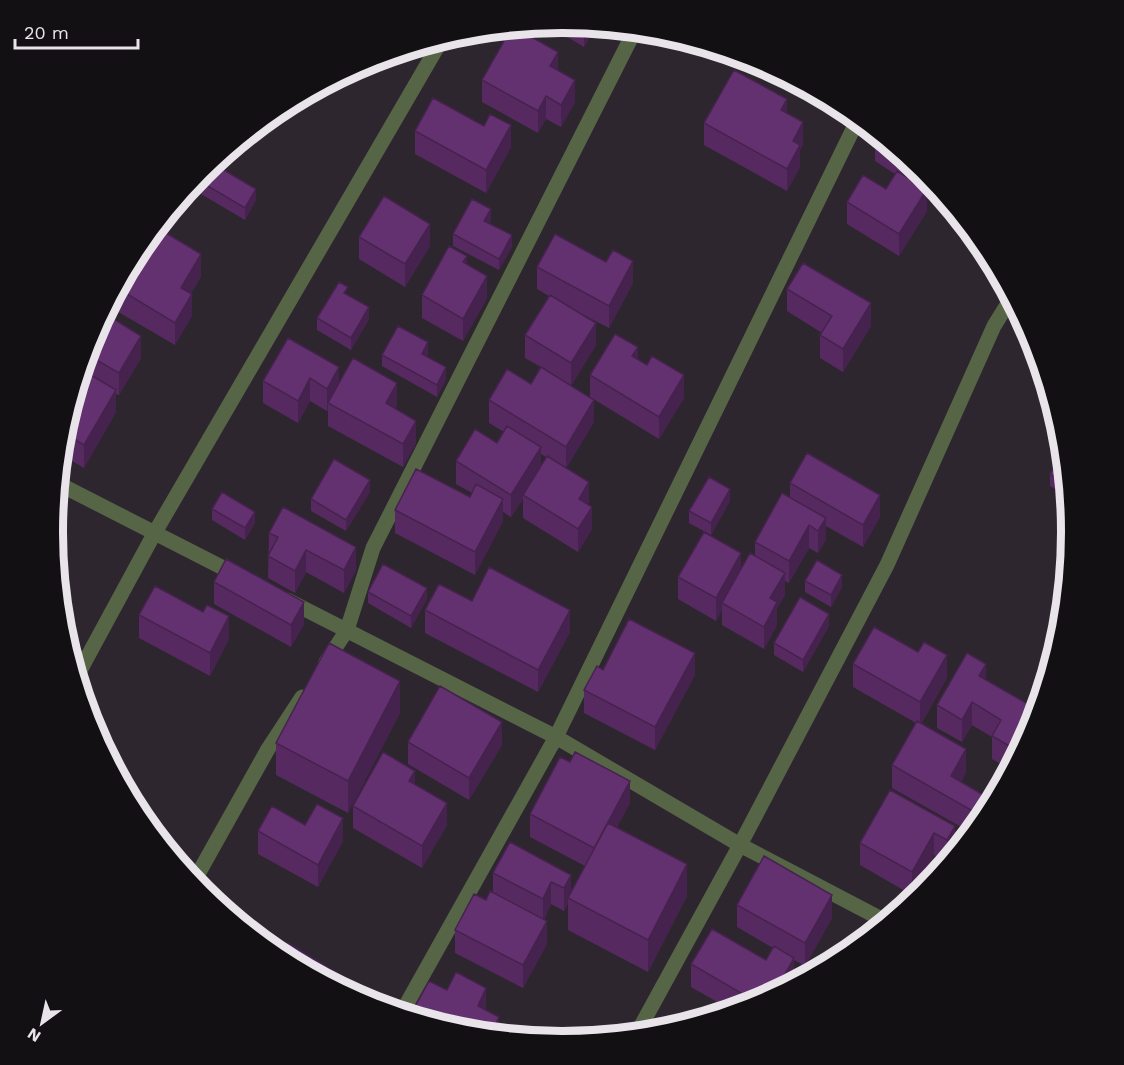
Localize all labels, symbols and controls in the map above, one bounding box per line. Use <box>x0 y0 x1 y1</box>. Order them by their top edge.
scale bar <box>15 12 138 50</box>
text: 20 m <box>24 22 69 43</box>
north arrow <box>12 993 72 1053</box>
text: N <box>24 1024 44 1046</box>

